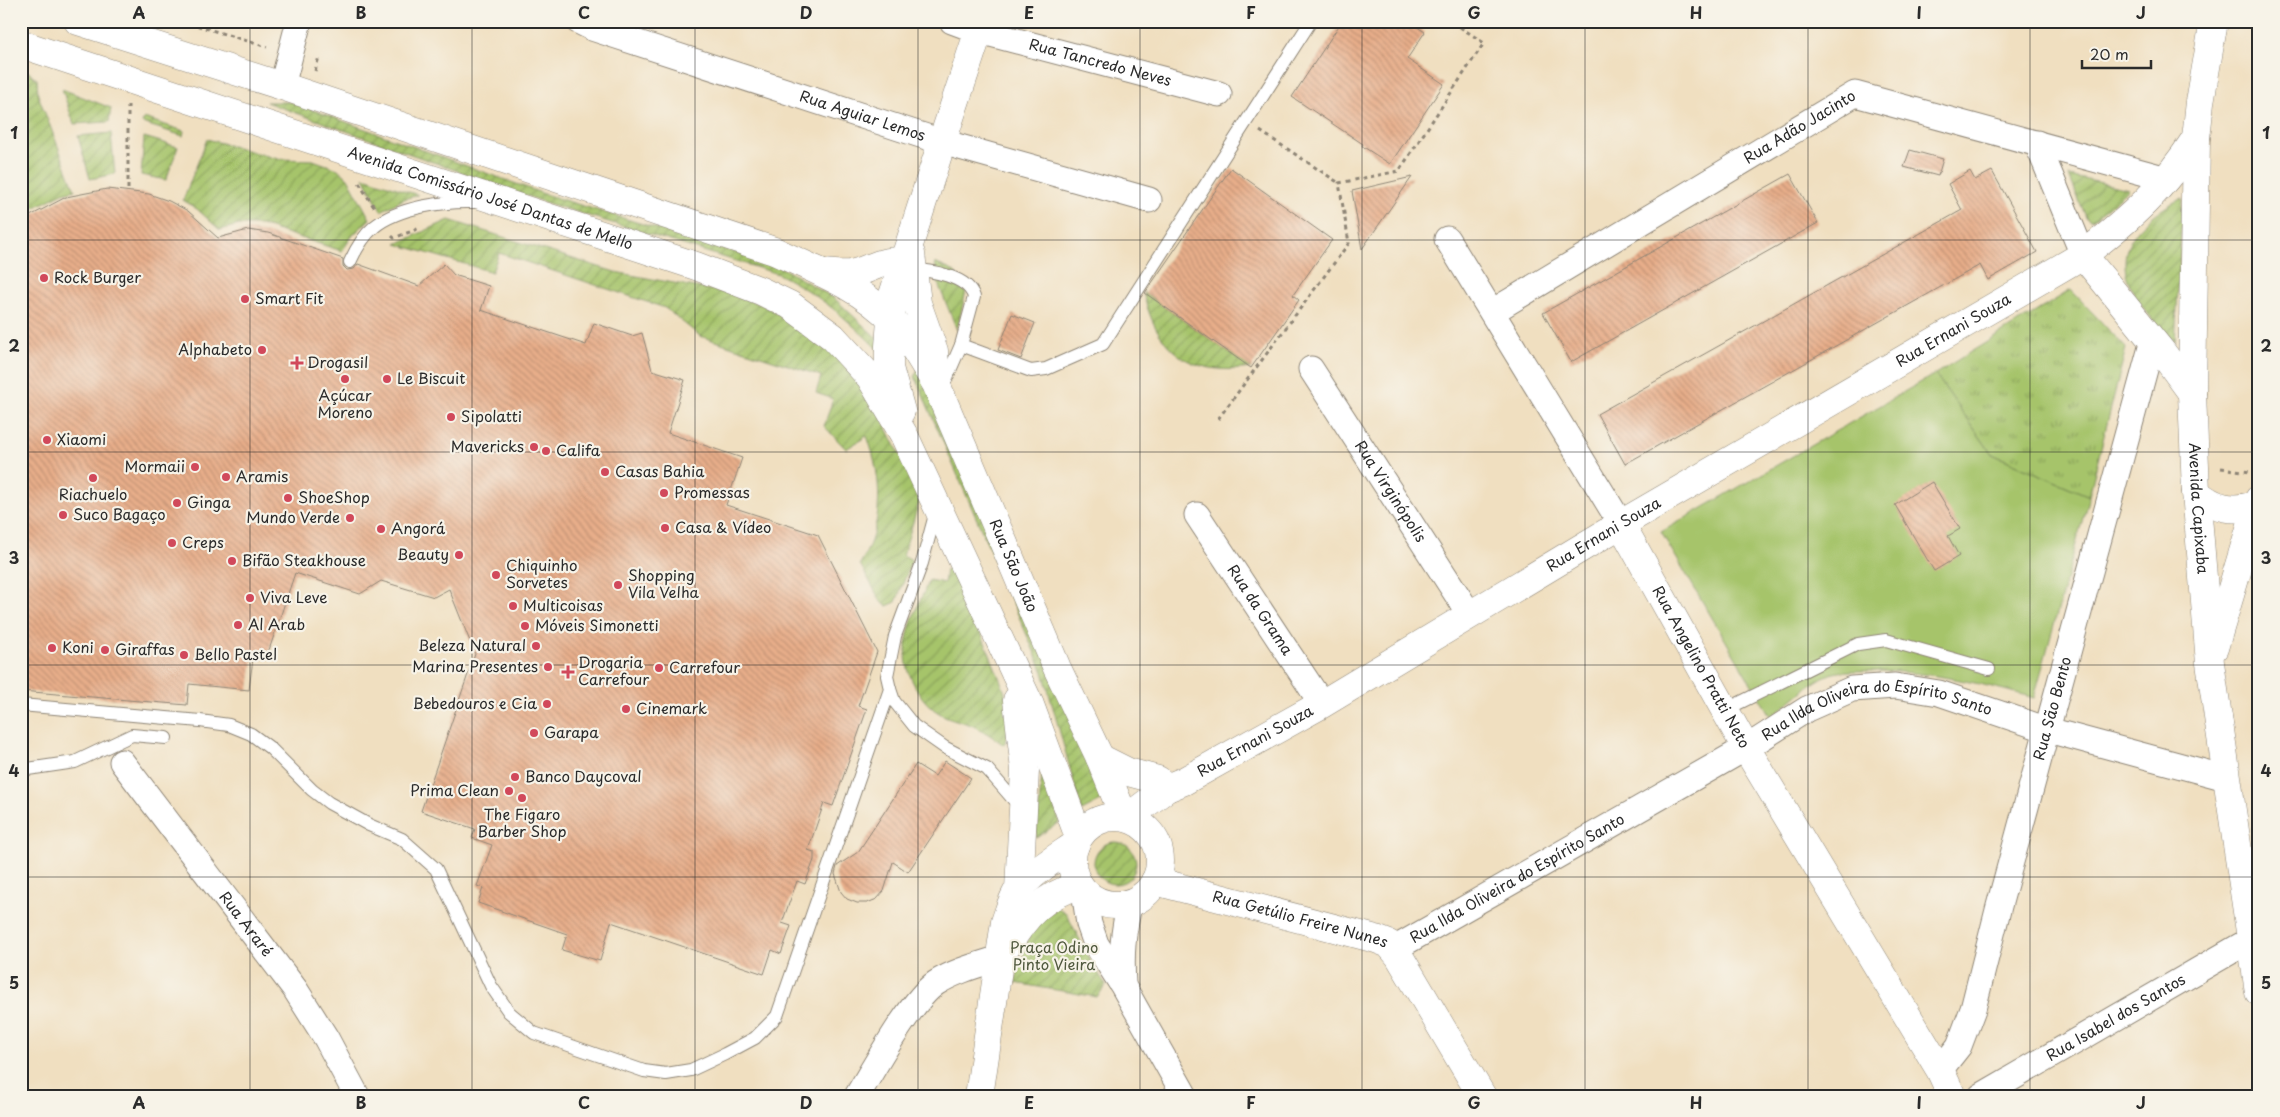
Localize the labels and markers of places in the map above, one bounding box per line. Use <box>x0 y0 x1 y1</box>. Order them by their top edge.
place label: Rock Burger <box>54 265 141 288</box>
marker: Rock Burger <box>38 272 50 284</box>
place label: Smart Fit <box>255 286 323 309</box>
marker: Smart Fit <box>239 293 251 305</box>
place label: Alphabeto <box>178 337 252 360</box>
marker: Alphabeto <box>256 344 268 356</box>
place label: Drogasil <box>307 350 368 373</box>
marker: Drogasil <box>291 357 303 369</box>
place label: Le Biscuit <box>397 366 465 389</box>
marker: Açúcar Moreno <box>339 373 351 385</box>
marker: Le Biscuit <box>381 373 393 385</box>
place label: Açúcar Moreno <box>317 383 373 423</box>
place label: Sipolatti <box>461 404 522 427</box>
marker: Sipolatti <box>445 411 457 423</box>
place label: Xiaomi <box>57 427 106 450</box>
marker: Xiaomi <box>41 434 53 446</box>
place label: Mavericks <box>451 434 524 457</box>
place label: Califa <box>556 438 601 461</box>
marker: Mavericks <box>528 441 540 453</box>
marker: Califa <box>540 445 552 457</box>
place label: Mormaii <box>125 454 185 477</box>
place label: Casas Bahia <box>615 459 705 482</box>
marker: Mormaii <box>189 461 201 473</box>
place label: Aramis <box>236 464 288 487</box>
marker: Casas Bahia <box>599 466 611 478</box>
marker: Aramis <box>220 471 232 483</box>
marker: Riachuelo <box>87 472 99 484</box>
place label: Promessas <box>674 480 750 503</box>
place label: Riachuelo <box>59 482 127 505</box>
place label: ShoeShop <box>298 485 370 508</box>
marker: Promessas <box>658 487 670 499</box>
place label: Ginga <box>187 490 231 513</box>
marker: ShoeShop <box>282 492 294 504</box>
marker: Ginga <box>171 497 183 509</box>
place label: Suco Bagaço <box>73 502 166 525</box>
place label: Mundo Verde <box>246 505 340 528</box>
marker: Suco Bagaço <box>57 509 69 521</box>
marker: Mundo Verde <box>344 512 356 524</box>
place label: Casa & Vídeo <box>675 515 771 538</box>
place label: Angorá <box>391 516 446 539</box>
marker: Casa & Vídeo <box>659 522 671 534</box>
marker: Angorá <box>375 523 387 535</box>
place label: Creps <box>182 530 224 553</box>
marker: Creps <box>166 537 178 549</box>
place label: Beauty <box>397 542 449 565</box>
place label: Bifão Steakhouse <box>242 548 366 571</box>
marker: Beauty <box>453 549 465 561</box>
place label: Chiquinho Sorvetes <box>506 553 578 593</box>
marker: Bifão Steakhouse <box>226 555 238 567</box>
place label: Shopping Vila Velha <box>628 563 700 603</box>
marker: Chiquinho Sorvetes <box>490 569 502 581</box>
marker: Shopping Vila Velha <box>612 579 624 591</box>
place label: Viva Leve <box>260 585 327 608</box>
marker: Viva Leve <box>244 592 256 604</box>
place label: Multicoisas <box>523 593 603 616</box>
marker: Multicoisas <box>507 600 519 612</box>
place label: Al Arab <box>248 612 305 635</box>
place label: Móveis Simonetti <box>535 613 659 636</box>
marker: Al Arab <box>232 619 244 631</box>
marker: Móveis Simonetti <box>519 620 531 632</box>
place label: Beleza Natural <box>418 633 526 656</box>
place label: Koni <box>62 635 94 658</box>
place label: Giraffas <box>115 637 175 660</box>
marker: Beleza Natural <box>530 640 542 652</box>
marker: Koni <box>46 642 58 654</box>
place label: Bello Pastel <box>194 642 277 665</box>
marker: Giraffas <box>99 644 111 656</box>
marker: Bello Pastel <box>178 649 190 661</box>
place label: Drogaria Carrefour <box>578 650 649 690</box>
place label: Marina Presentes <box>412 654 538 677</box>
place label: Carrefour <box>669 655 740 678</box>
marker: Marina Presentes <box>542 661 554 673</box>
marker: Carrefour <box>653 662 665 674</box>
marker: Drogaria Carrefour <box>562 666 574 678</box>
place label: Bebedouros e Cia <box>413 691 537 714</box>
place label: Cinemark <box>636 696 707 719</box>
marker: Bebedouros e Cia <box>541 698 553 710</box>
marker: Cinemark <box>620 703 632 715</box>
place label: Garapa <box>544 720 599 743</box>
marker: Garapa <box>528 727 540 739</box>
place label: Banco Daycoval <box>525 764 642 787</box>
marker: Banco Daycoval <box>509 771 521 783</box>
place label: Prima Clean <box>410 778 499 801</box>
marker: Prima Clean <box>503 785 515 797</box>
marker: The Figaro Barber Shop <box>516 792 528 804</box>
place label: The Figaro Barber Shop <box>478 802 566 842</box>

